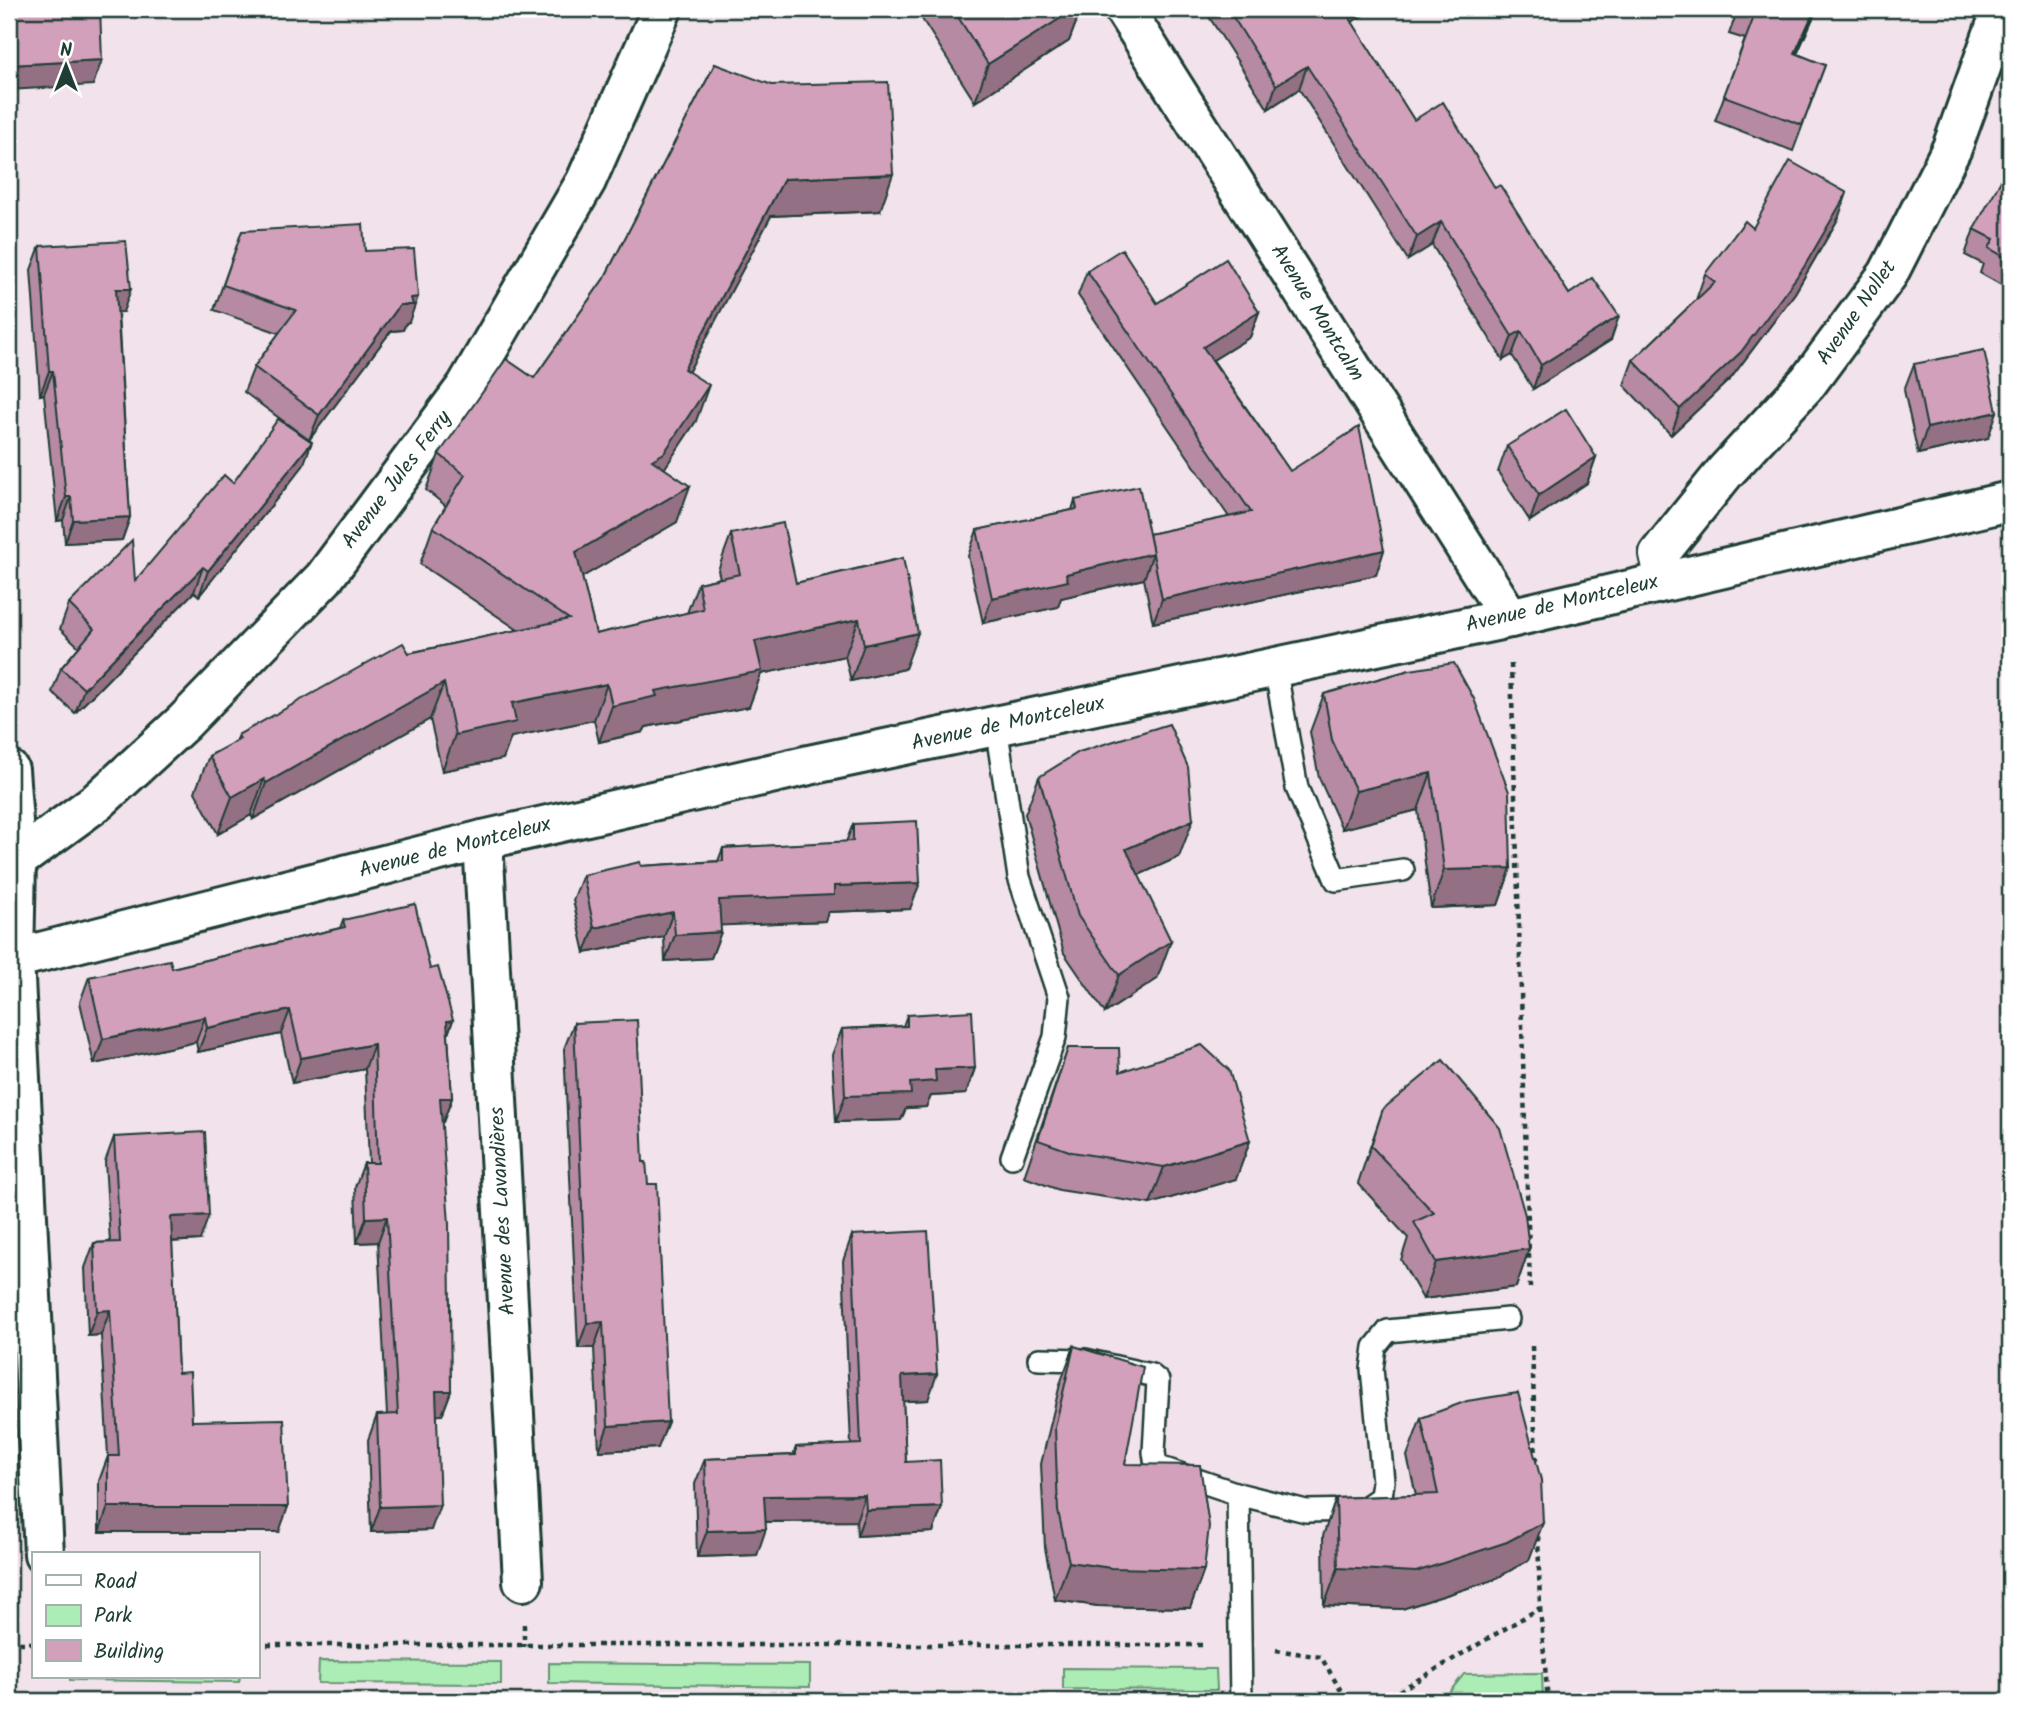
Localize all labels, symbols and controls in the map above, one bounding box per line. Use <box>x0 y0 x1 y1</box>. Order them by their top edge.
north arrow <box>32 32 102 102</box>
text: N <box>60 36 72 66</box>
street label: Avenue Montcalm <box>1261 238 1373 388</box>
street label: Avenue Nollet <box>1809 253 1906 372</box>
street label: Avenue Jules Ferry <box>334 404 460 556</box>
street label: Avenue de Montceleux <box>1463 566 1662 642</box>
street label: Avenue de Montceleux <box>908 687 1109 761</box>
street label: Avenue de Montceleux <box>356 808 555 888</box>
street label: Avenue des Lavandières <box>481 1106 525 1316</box>
legend <box>32 1552 259 1678</box>
text: Road <box>94 1566 137 1599</box>
text: Park <box>94 1600 132 1633</box>
text: Building <box>94 1636 164 1669</box>

